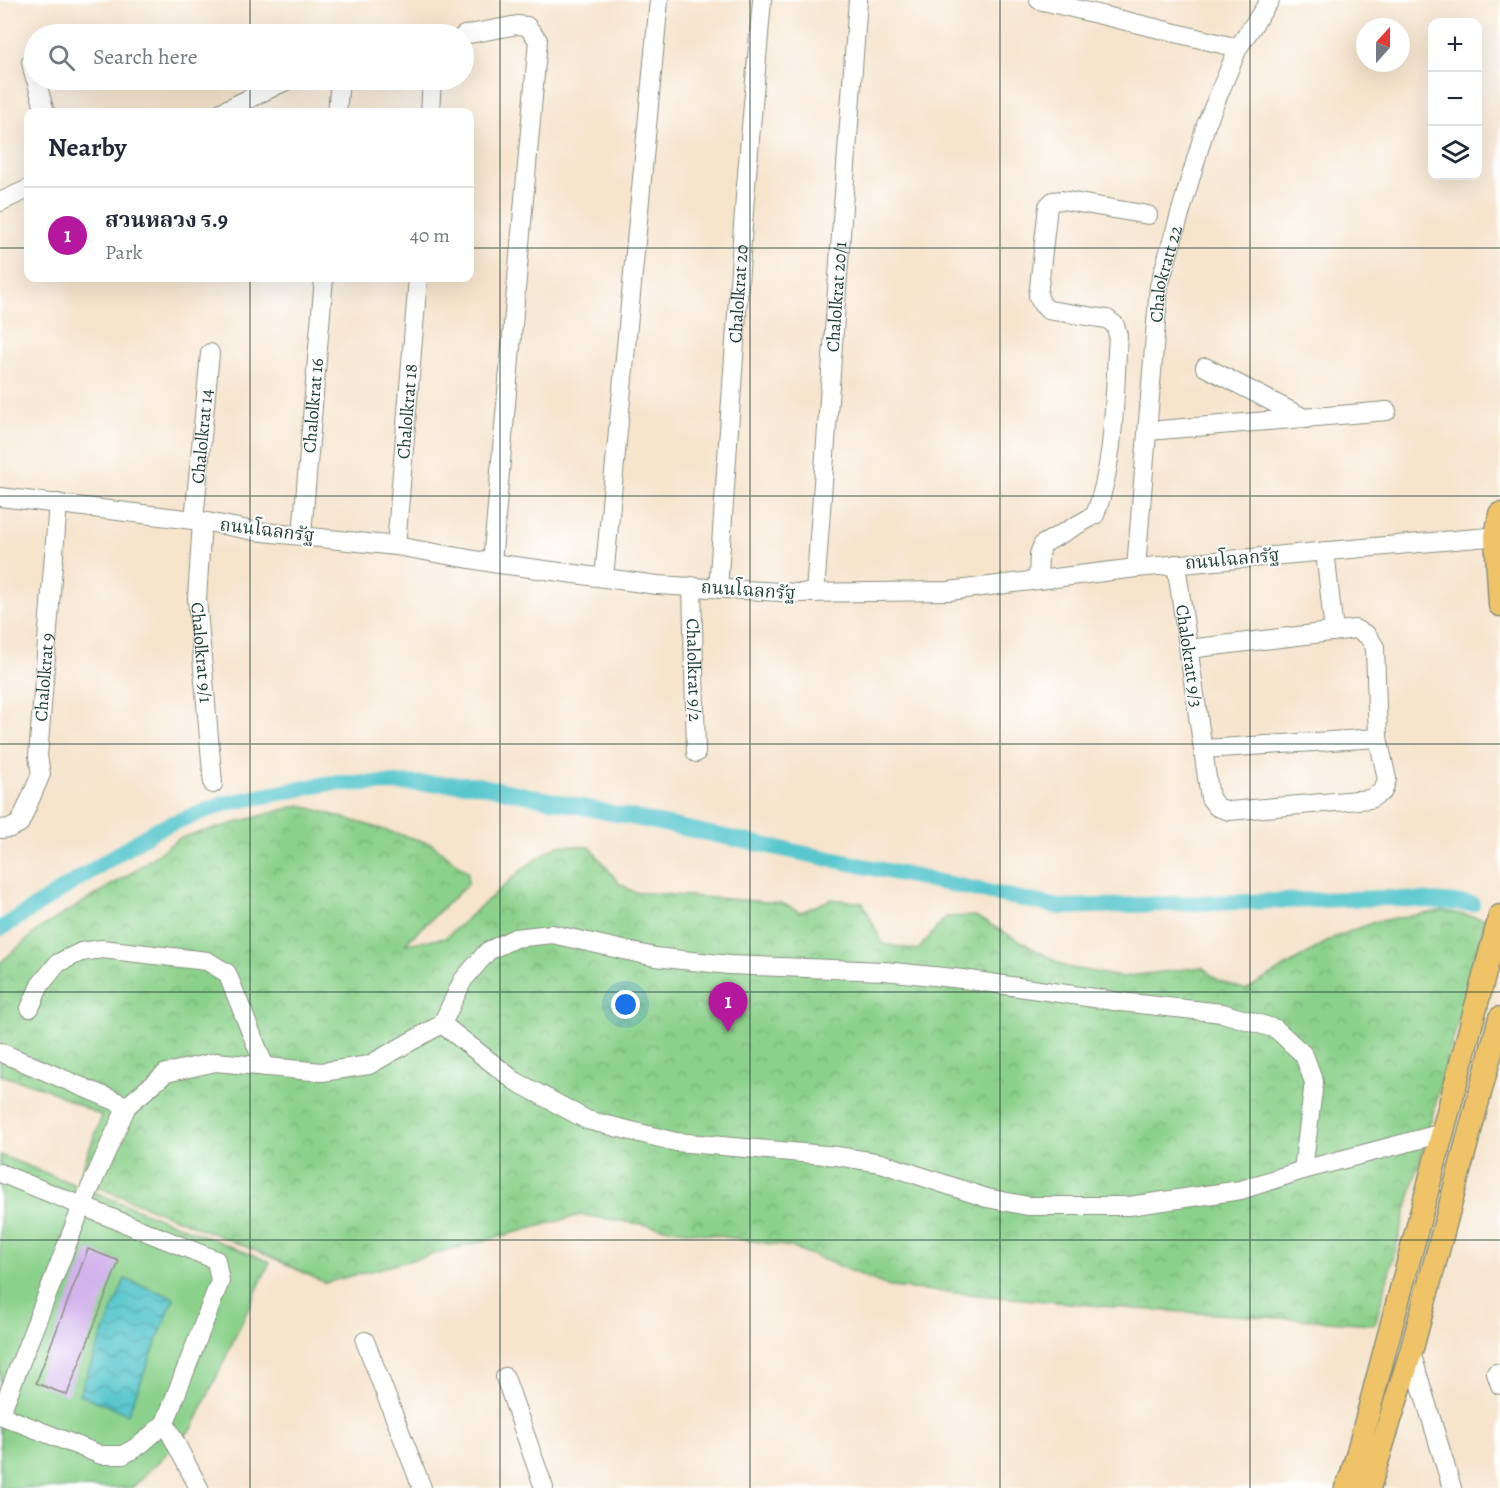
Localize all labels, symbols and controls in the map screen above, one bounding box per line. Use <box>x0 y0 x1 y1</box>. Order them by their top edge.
north arrow <box>1356 18 1410 72</box>
map controls <box>1428 18 1482 180</box>
button: + <box>1428 18 1482 72</box>
search box <box>24 24 474 90</box>
icon: search <box>45 41 78 74</box>
text: Search here <box>93 42 198 72</box>
button: − <box>1428 72 1482 126</box>
button: layers <box>1428 126 1482 180</box>
text: Nearby <box>48 130 127 165</box>
text: สวนหลวง ร.9 <box>105 205 228 235</box>
text: 1 <box>64 222 71 249</box>
text: 40 m <box>410 222 450 249</box>
street label: Chalokratt 22 <box>1144 222 1188 323</box>
text: Park <box>105 239 143 266</box>
street label: Chalolkrat 20/1 <box>820 241 852 353</box>
street label: Chalolkrat 20 <box>723 244 754 344</box>
street label: Chalolkrat 16 <box>297 357 329 454</box>
street label: Chalolkrat 18 <box>391 363 423 460</box>
street label: Chalolkrat 14 <box>186 388 218 485</box>
street label: ถนนโฉลกรัฐ <box>219 511 316 548</box>
street label: ถนนโฉลกรัฐ <box>1184 542 1280 575</box>
street label: ถนนโฉลกรัฐ <box>700 574 796 605</box>
street label: Chalolkrat 9/1 <box>185 601 218 704</box>
street label: Chalokratt 9/3 <box>1170 603 1209 709</box>
street label: Chalolkrat 9/2 <box>681 618 707 722</box>
street label: Chalolkrat 9 <box>29 632 60 722</box>
pin: 1 <box>708 982 748 1032</box>
your location <box>611 990 640 1019</box>

